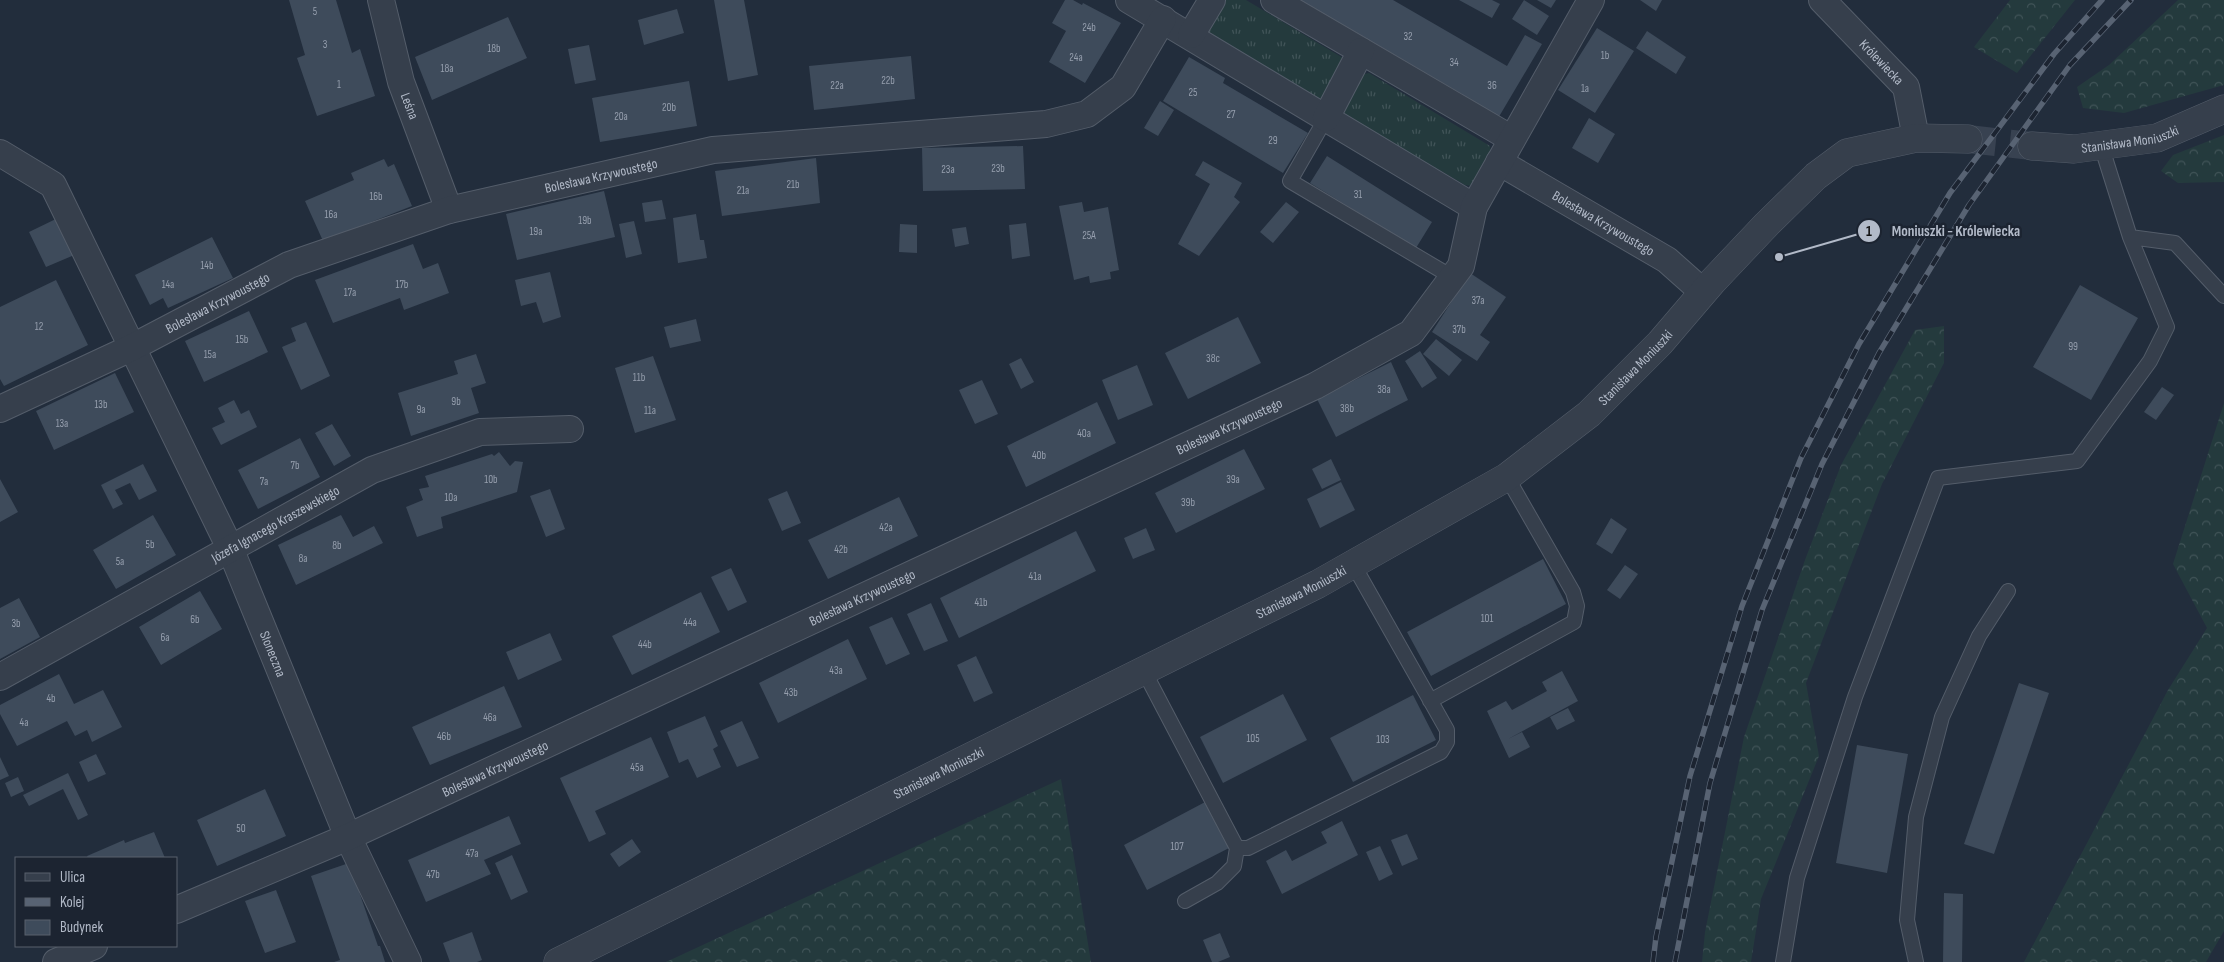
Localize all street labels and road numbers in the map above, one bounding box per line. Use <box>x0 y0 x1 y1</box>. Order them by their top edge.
street label: Królewiecka <box>1856 36 1907 88</box>
street label: Leśna <box>397 90 423 122</box>
street label: Stanisława Moniuszki <box>2080 121 2181 156</box>
street label: Bolesława Krzywoustego <box>543 154 659 197</box>
street label: Bolesława Krzywoustego <box>1550 187 1658 259</box>
street label: Bolesława Krzywoustego <box>162 268 272 337</box>
street label: Stanisława Moniuszki <box>1594 326 1676 409</box>
street label: Bolesława Krzywoustego <box>1173 394 1285 458</box>
street label: Józefa Ignacego Kraszewskiego <box>207 481 342 567</box>
street label: Stanisława Moniuszki <box>1253 561 1349 622</box>
street label: Bolesława Krzywoustego <box>806 565 918 629</box>
street label: Słoneczna <box>256 628 290 679</box>
street label: Bolesława Krzywoustego <box>439 736 551 800</box>
street label: Stanisława Moniuszki <box>890 743 987 802</box>

